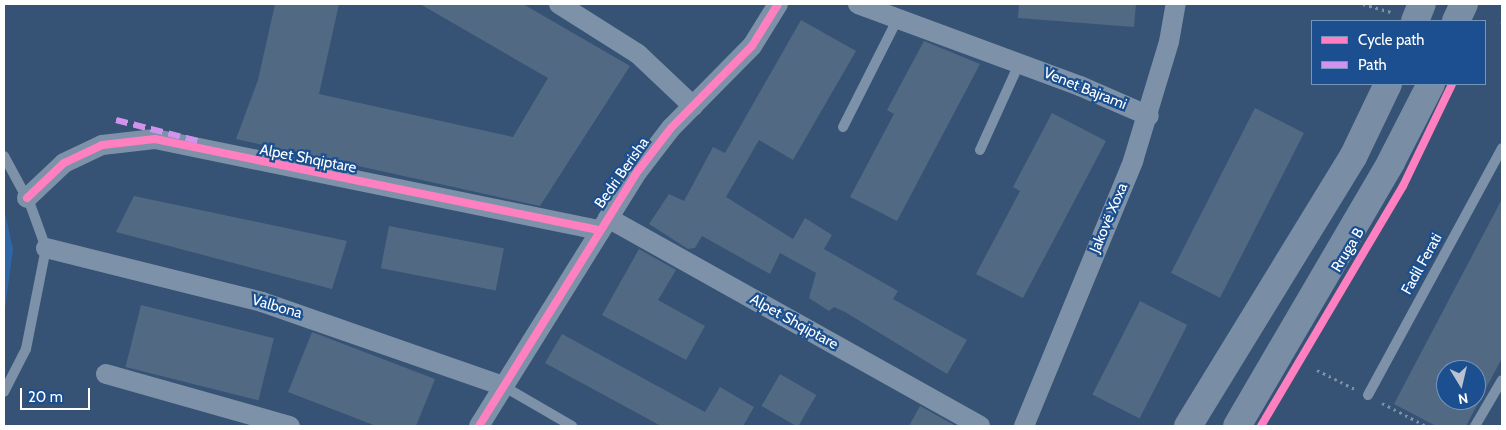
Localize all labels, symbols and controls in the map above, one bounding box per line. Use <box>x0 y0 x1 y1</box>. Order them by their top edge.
legend <box>1311 20 1486 85</box>
text: Cycle path <box>1358 31 1424 49</box>
text: Path <box>1358 56 1387 74</box>
street label: Venet Bajrami <box>1041 64 1129 114</box>
street label: Bedri Berisha <box>591 134 653 212</box>
street label: Alpet Shqiptare <box>258 141 358 177</box>
street label: Jakovë Xoxa <box>1086 180 1132 256</box>
street label: Rruga B <box>1328 225 1368 275</box>
street label: Fadil Ferati <box>1398 230 1446 298</box>
street label: Alpet Shqiptare <box>747 290 841 354</box>
street label: Valbona <box>250 291 304 323</box>
north arrow <box>1436 360 1486 410</box>
scale bar <box>22 378 92 410</box>
text: 20 m <box>28 388 63 406</box>
text: N <box>1457 389 1469 408</box>

